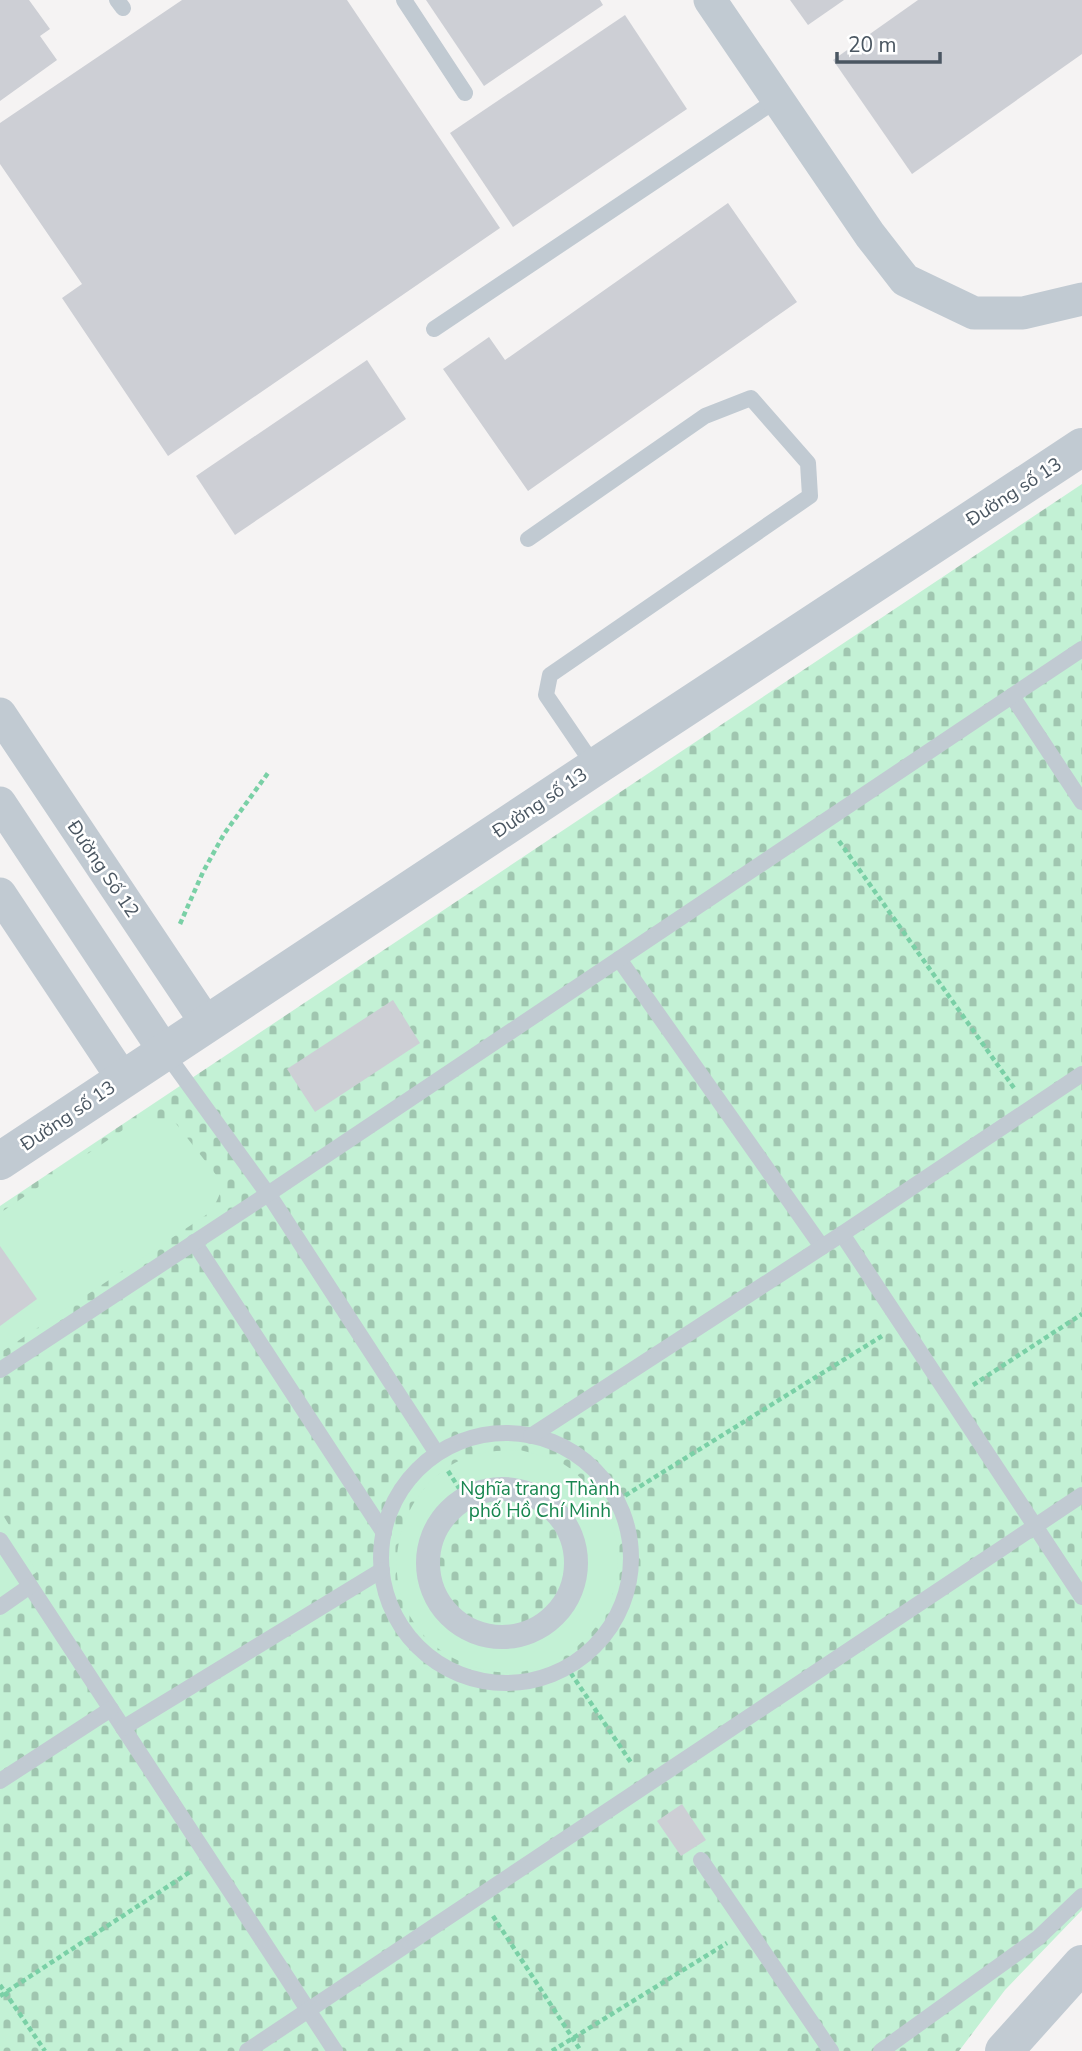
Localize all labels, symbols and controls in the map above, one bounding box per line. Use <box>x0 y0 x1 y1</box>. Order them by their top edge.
scale bar <box>837 21 940 65</box>
text: 20 m <box>848 31 897 59</box>
street label: Đường số 13 <box>960 451 1067 533</box>
street label: Đường số 13 <box>486 762 593 845</box>
street label: Đường Số 12 <box>60 814 145 923</box>
street label: Đường số 13 <box>14 1075 121 1158</box>
park label: Nghĩa trang Thành phố Hồ Chí Minh <box>460 1476 620 1524</box>

